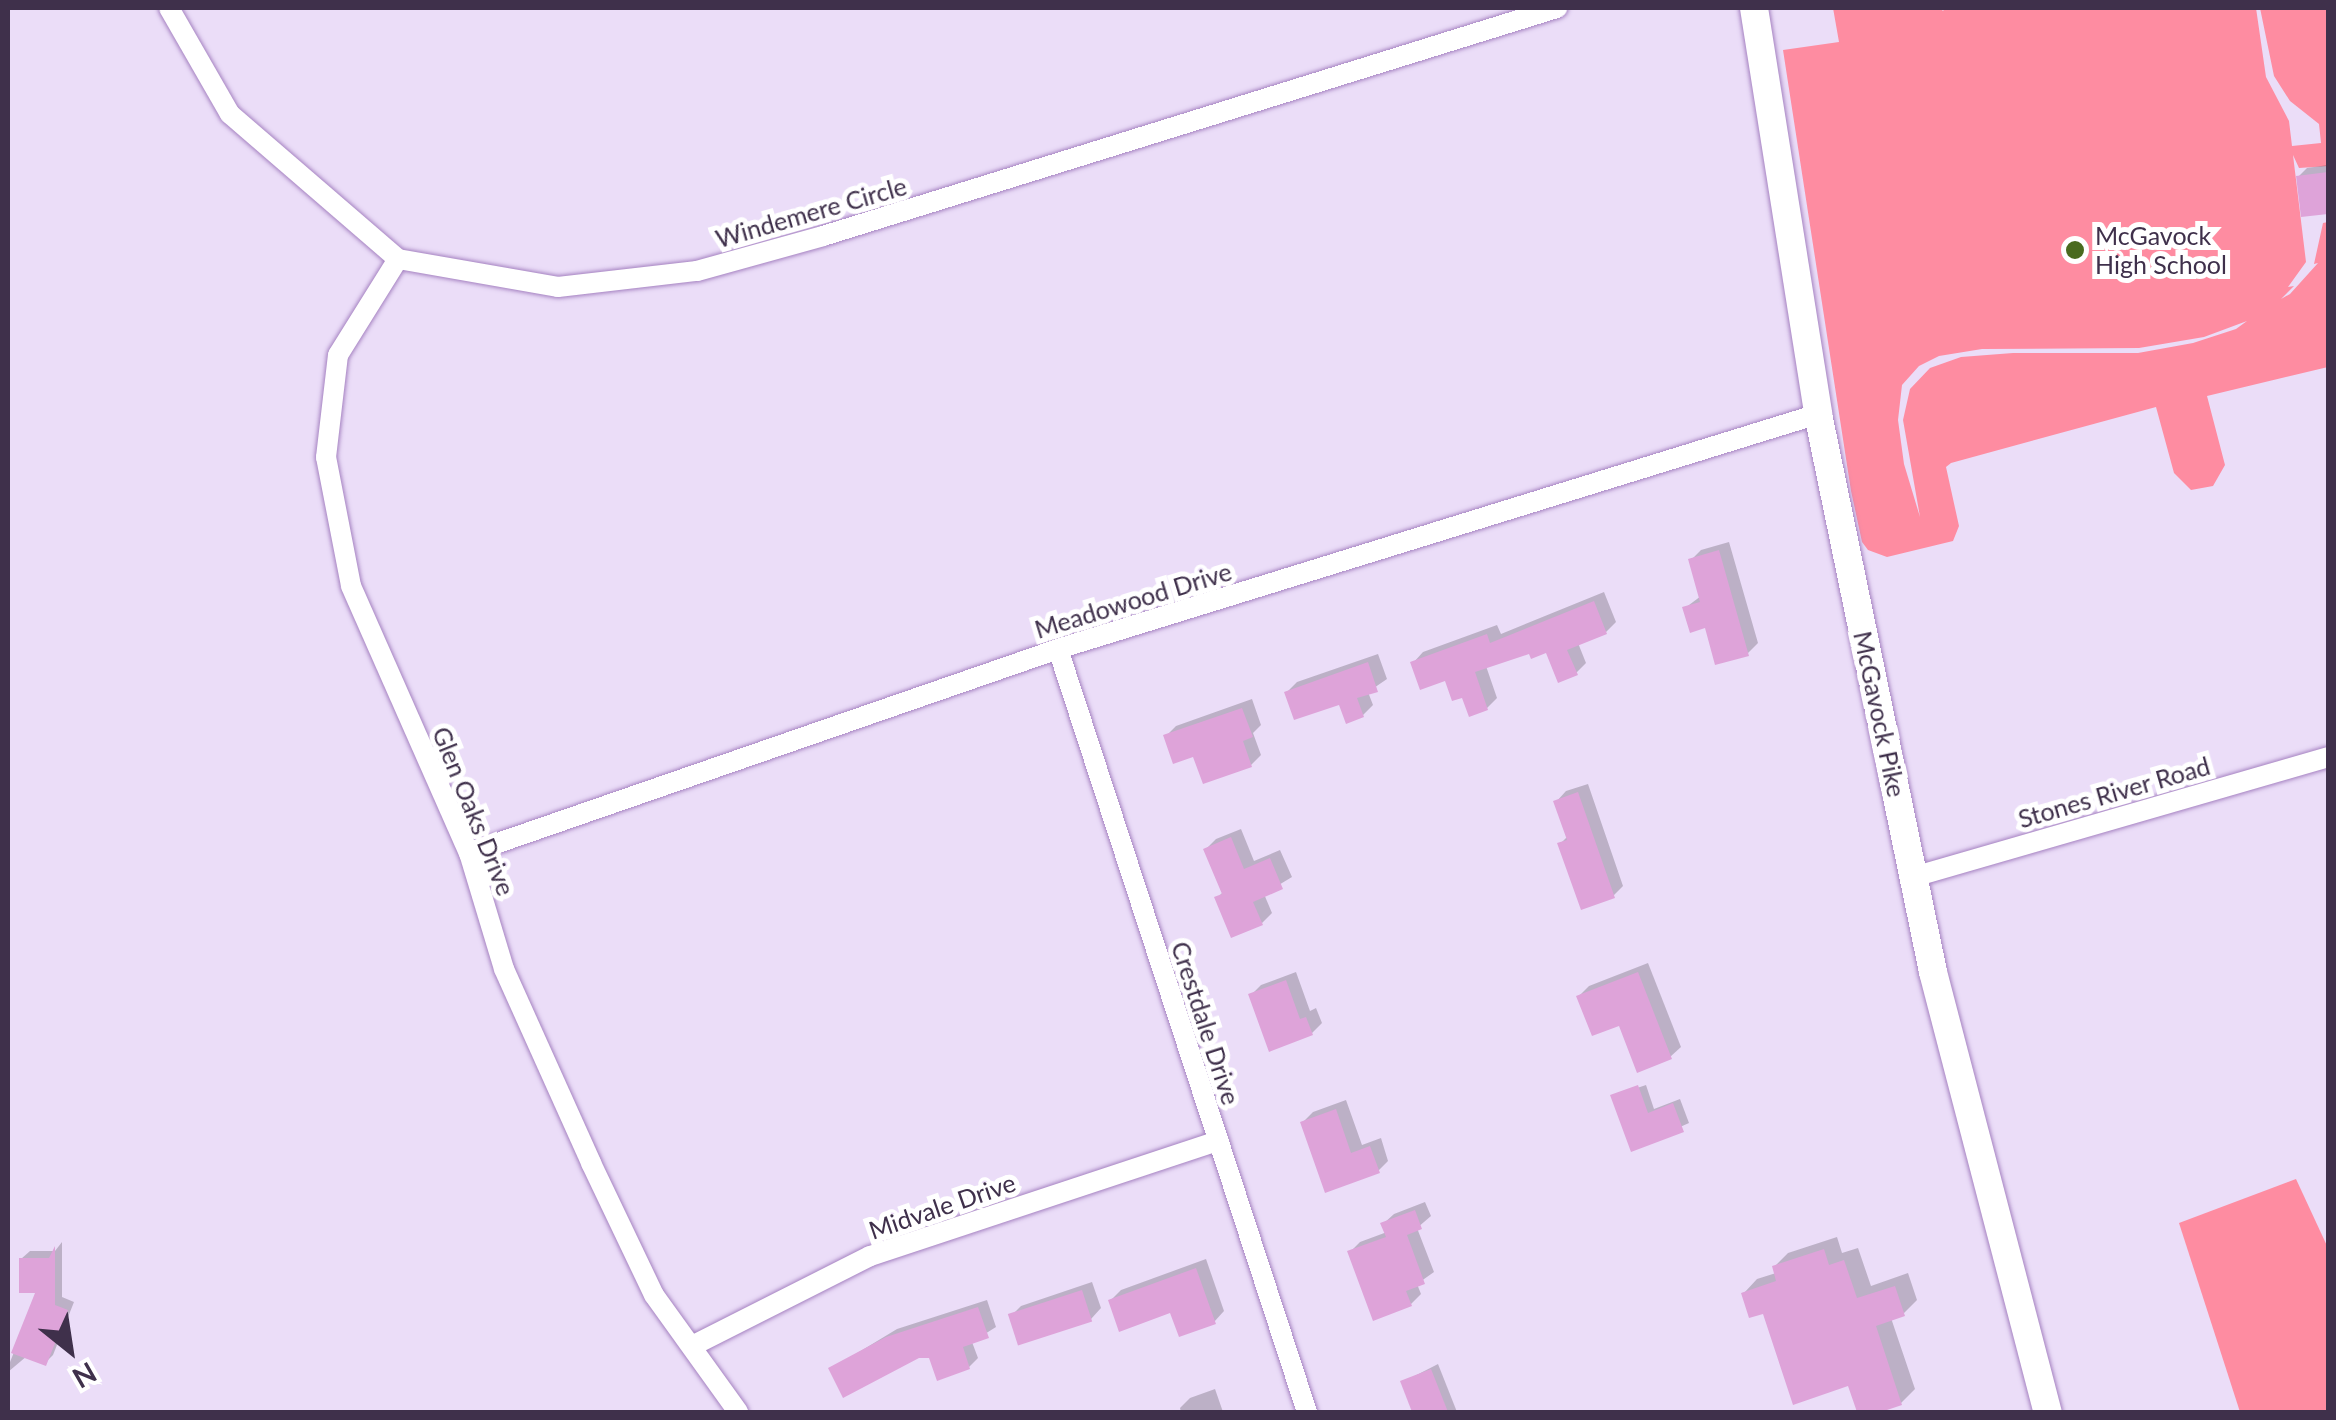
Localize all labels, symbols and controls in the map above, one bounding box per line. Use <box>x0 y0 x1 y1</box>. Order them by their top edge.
street label: Windemere Circle <box>712 170 910 254</box>
place label: McGavock High School <box>2095 221 2227 280</box>
marker: McGavock High School <box>2064 239 2086 261</box>
street label: Meadowood Drive <box>1031 556 1235 644</box>
street label: McGavock Pike <box>1848 628 1912 800</box>
street label: Glen Oaks Drive <box>427 722 521 900</box>
street label: Stones River Road <box>2014 750 2214 834</box>
street label: Crestdale Drive <box>1166 938 1246 1108</box>
street label: Midvale Drive <box>865 1167 1019 1245</box>
north arrow <box>20 1300 120 1400</box>
text: N <box>67 1356 103 1396</box>

